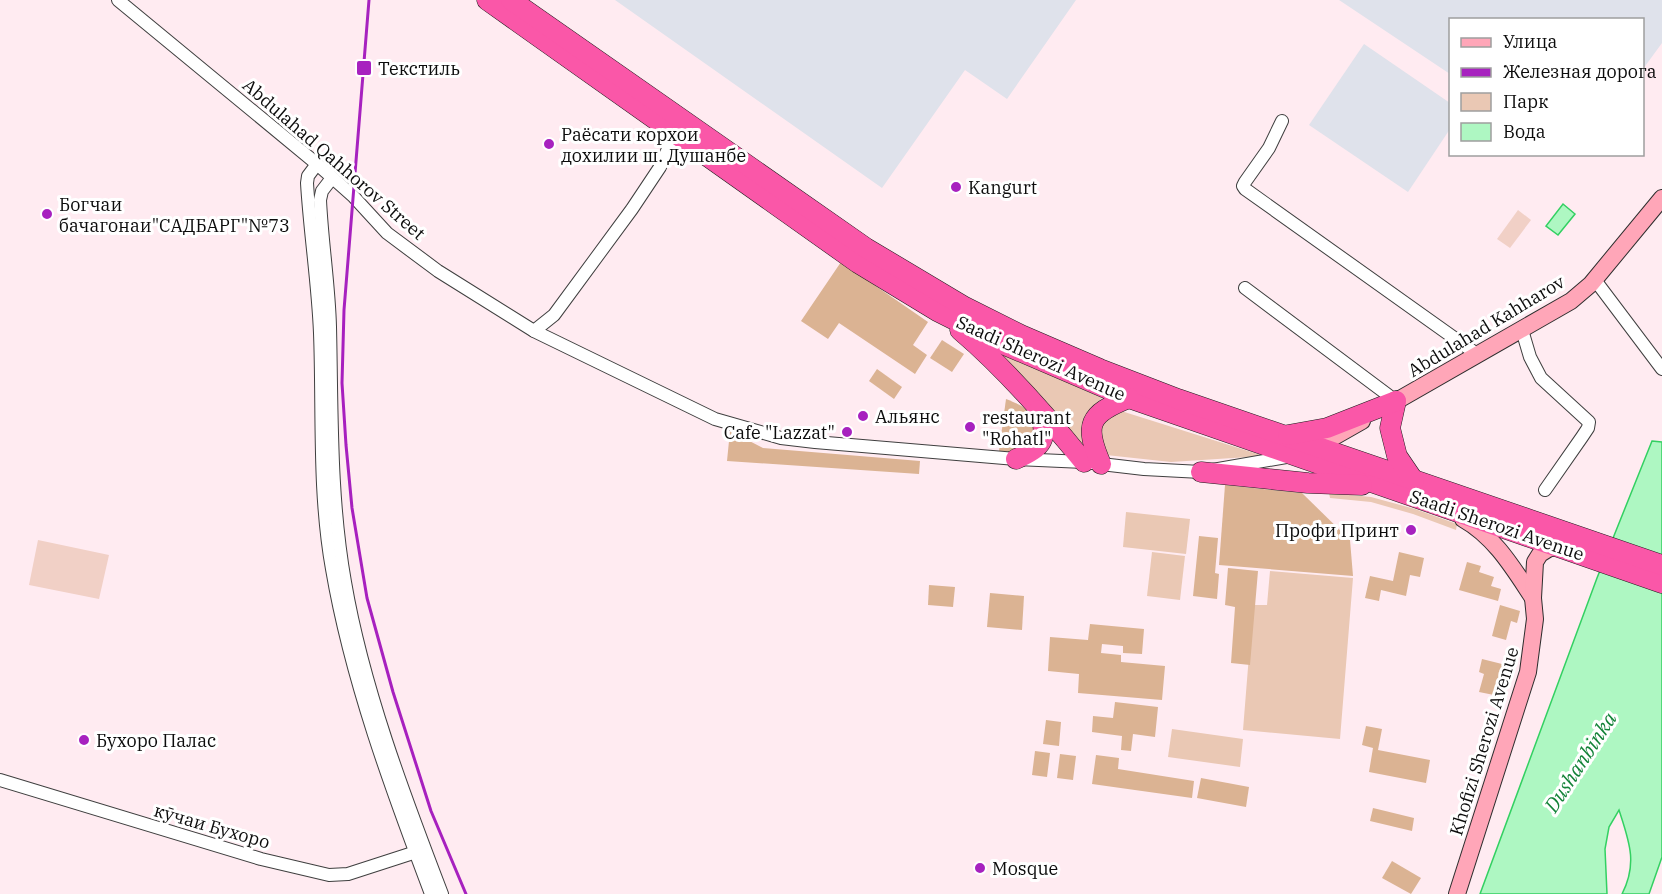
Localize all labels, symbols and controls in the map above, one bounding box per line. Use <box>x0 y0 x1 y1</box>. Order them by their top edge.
legend <box>1449 18 1644 156</box>
text: Улица <box>1503 30 1558 53</box>
place label: Текстиль <box>378 57 460 80</box>
marker: Текстиль <box>355 59 373 77</box>
text: Железная дорога <box>1503 60 1657 83</box>
street label: Abdulahad Qahhorov Street <box>238 73 430 245</box>
text: Парк <box>1503 90 1549 113</box>
text: Вода <box>1503 120 1546 143</box>
place label: Раёсати корхои дохилии ш. Душанбе <box>561 123 746 167</box>
marker: Раёсати корхои дохилии ш. Душанбе <box>542 137 556 151</box>
place label: Kangurt <box>968 176 1037 199</box>
marker: Kangurt <box>949 180 963 194</box>
place label: Богчаи бачагонаи"САДБАРГ"№73 <box>59 193 290 237</box>
marker: Богчаи бачагонаи"САДБАРГ"№73 <box>40 207 54 221</box>
street label: Abdulahad Kahharov <box>1403 270 1569 382</box>
street label: Saadi Sherozi Avenue <box>953 310 1129 406</box>
place label: Альянс <box>875 405 940 428</box>
place label: restaurant "Rohatl" <box>982 406 1071 450</box>
marker: Альянс <box>856 409 870 423</box>
marker: restaurant "Rohatl" <box>963 420 977 434</box>
place label: Cafe "Lazzat" <box>724 421 835 444</box>
marker: Cafe "Lazzat" <box>840 425 854 439</box>
street label: Saadi Sherozi Avenue <box>1407 484 1587 566</box>
place label: Профи Принт <box>1275 519 1399 542</box>
marker: Профи Принт <box>1404 523 1418 537</box>
street label: Khofizi Sherozi Avenue <box>1444 644 1524 838</box>
water label: Dushanbinka <box>1537 707 1623 818</box>
place label: Бухоро Палас <box>96 729 216 752</box>
marker: Бухоро Палас <box>77 733 91 747</box>
street label: кӯчаи Бухоро <box>151 798 273 854</box>
place label: Mosque <box>992 857 1058 880</box>
marker: Mosque <box>973 861 987 875</box>

